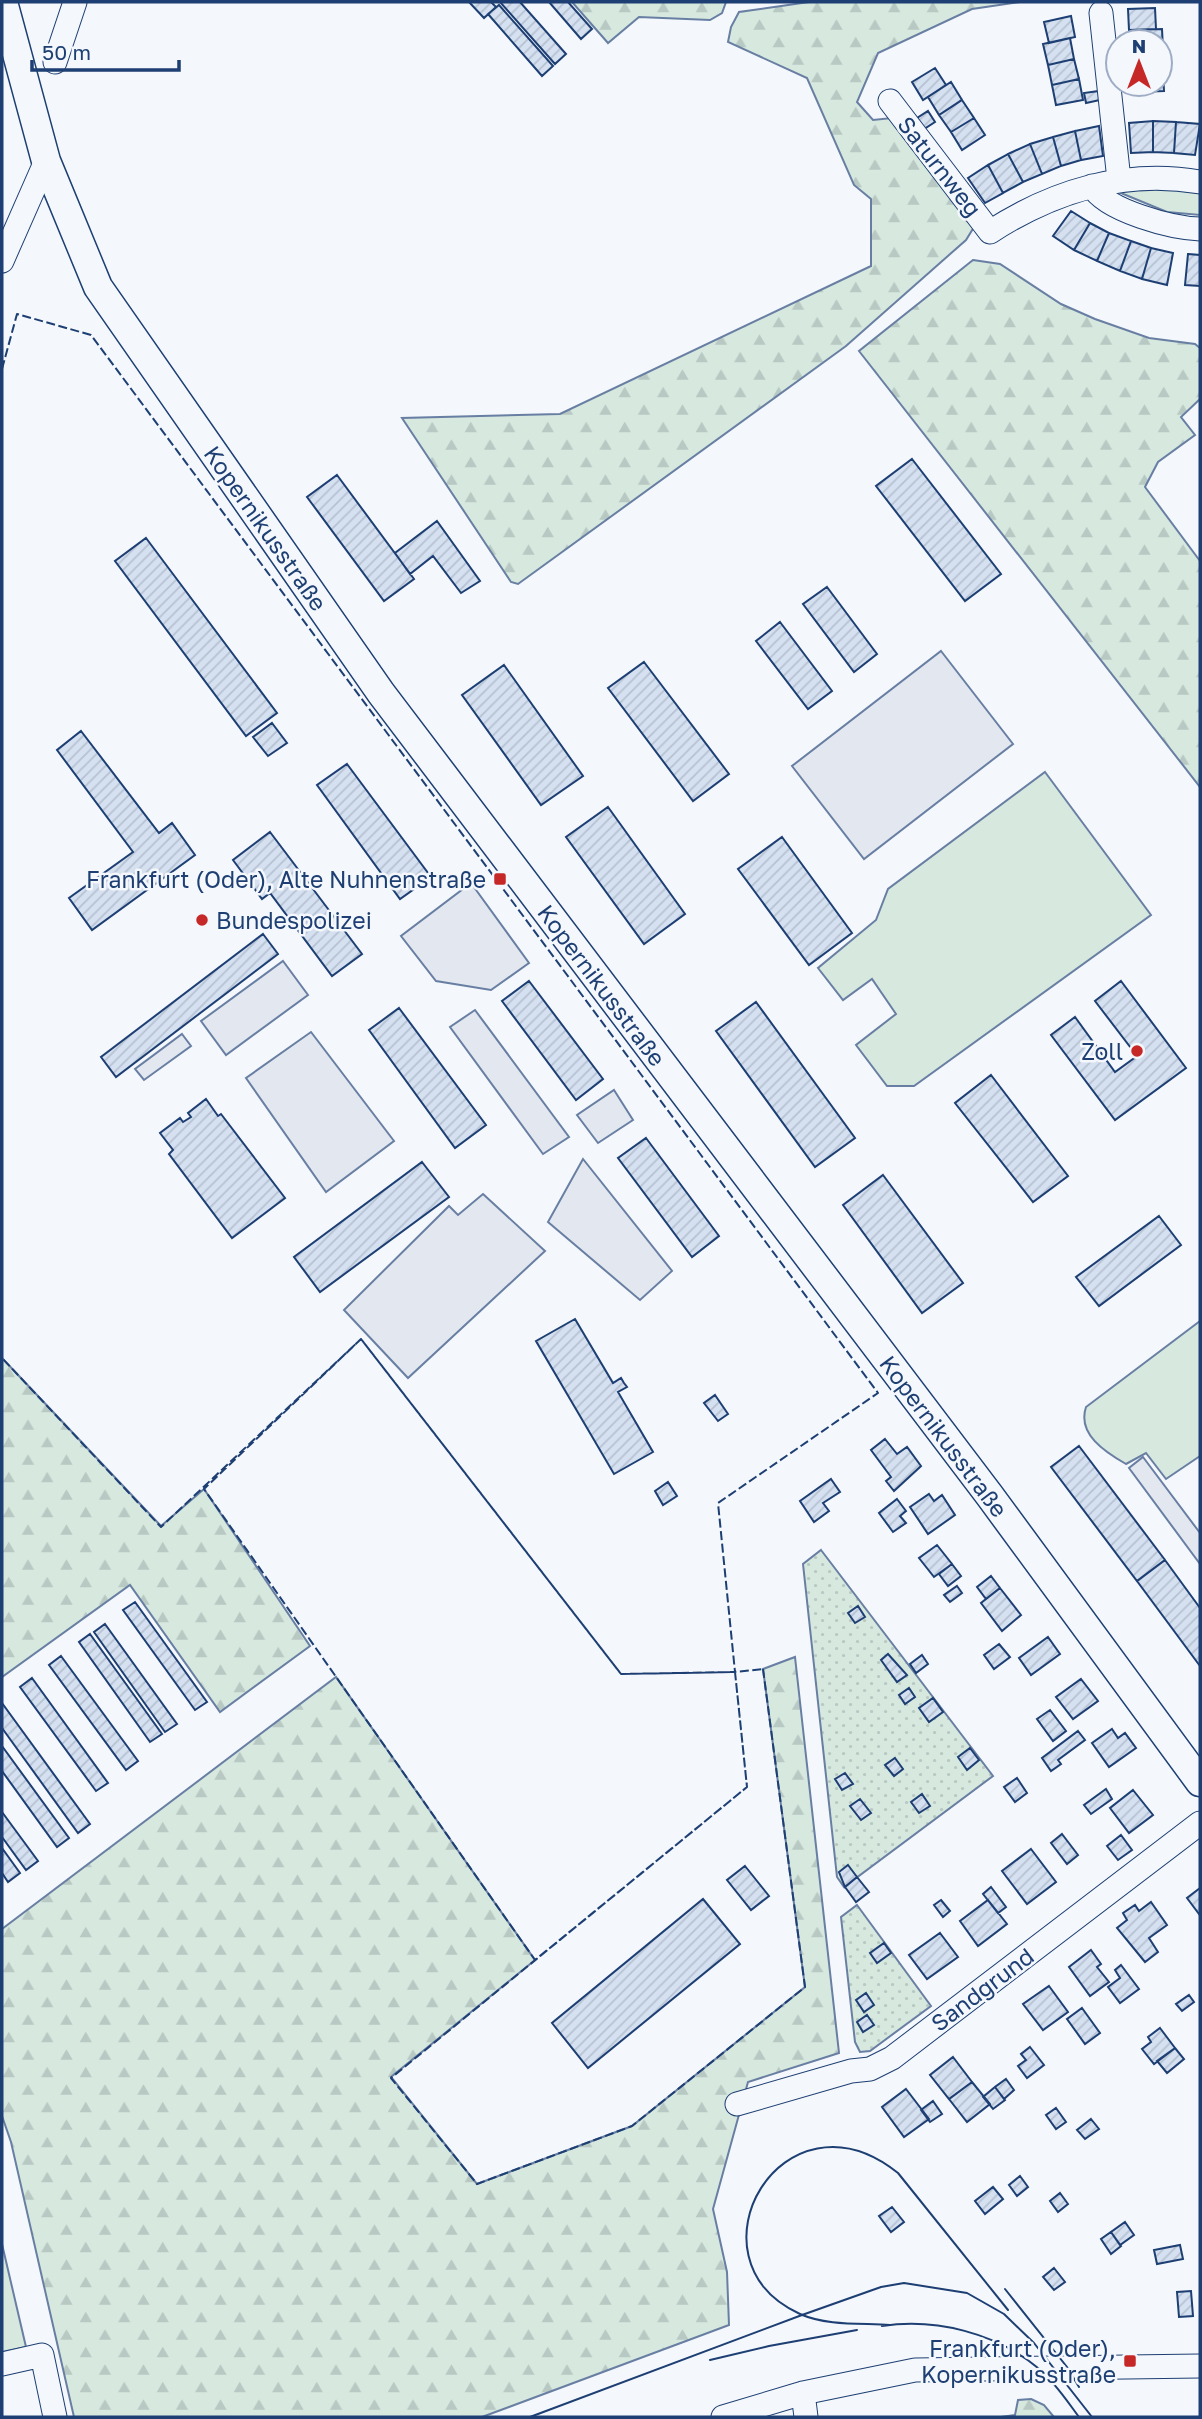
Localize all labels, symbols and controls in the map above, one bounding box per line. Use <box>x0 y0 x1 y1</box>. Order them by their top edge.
scale bar <box>32 28 178 72</box>
north arrow <box>1104 28 1174 98</box>
text: N <box>1132 34 1146 57</box>
text: 50 m <box>42 39 91 65</box>
street label: Saturnweg <box>892 110 988 222</box>
street label: Kopernikusstraße <box>199 440 333 616</box>
place label: Frankfurt (Oder), Alte Nuhnenstraße <box>86 865 486 893</box>
marker: Frankfurt (Oder), Alte Nuhnenstraße <box>492 871 508 887</box>
street label: Kopernikusstraße <box>532 899 672 1071</box>
place label: Bundespolizei <box>216 906 372 934</box>
marker: Bundespolizei <box>194 912 210 928</box>
place label: Zoll <box>1081 1037 1123 1065</box>
marker: Zoll <box>1129 1043 1145 1059</box>
street label: Kopernikusstraße <box>874 1350 1014 1522</box>
street label: Sandgrund <box>925 1941 1039 2037</box>
place label: Frankfurt (Oder), Kopernikusstraße <box>921 2334 1116 2388</box>
marker: Frankfurt (Oder), Kopernikusstraße <box>1122 2353 1138 2369</box>

